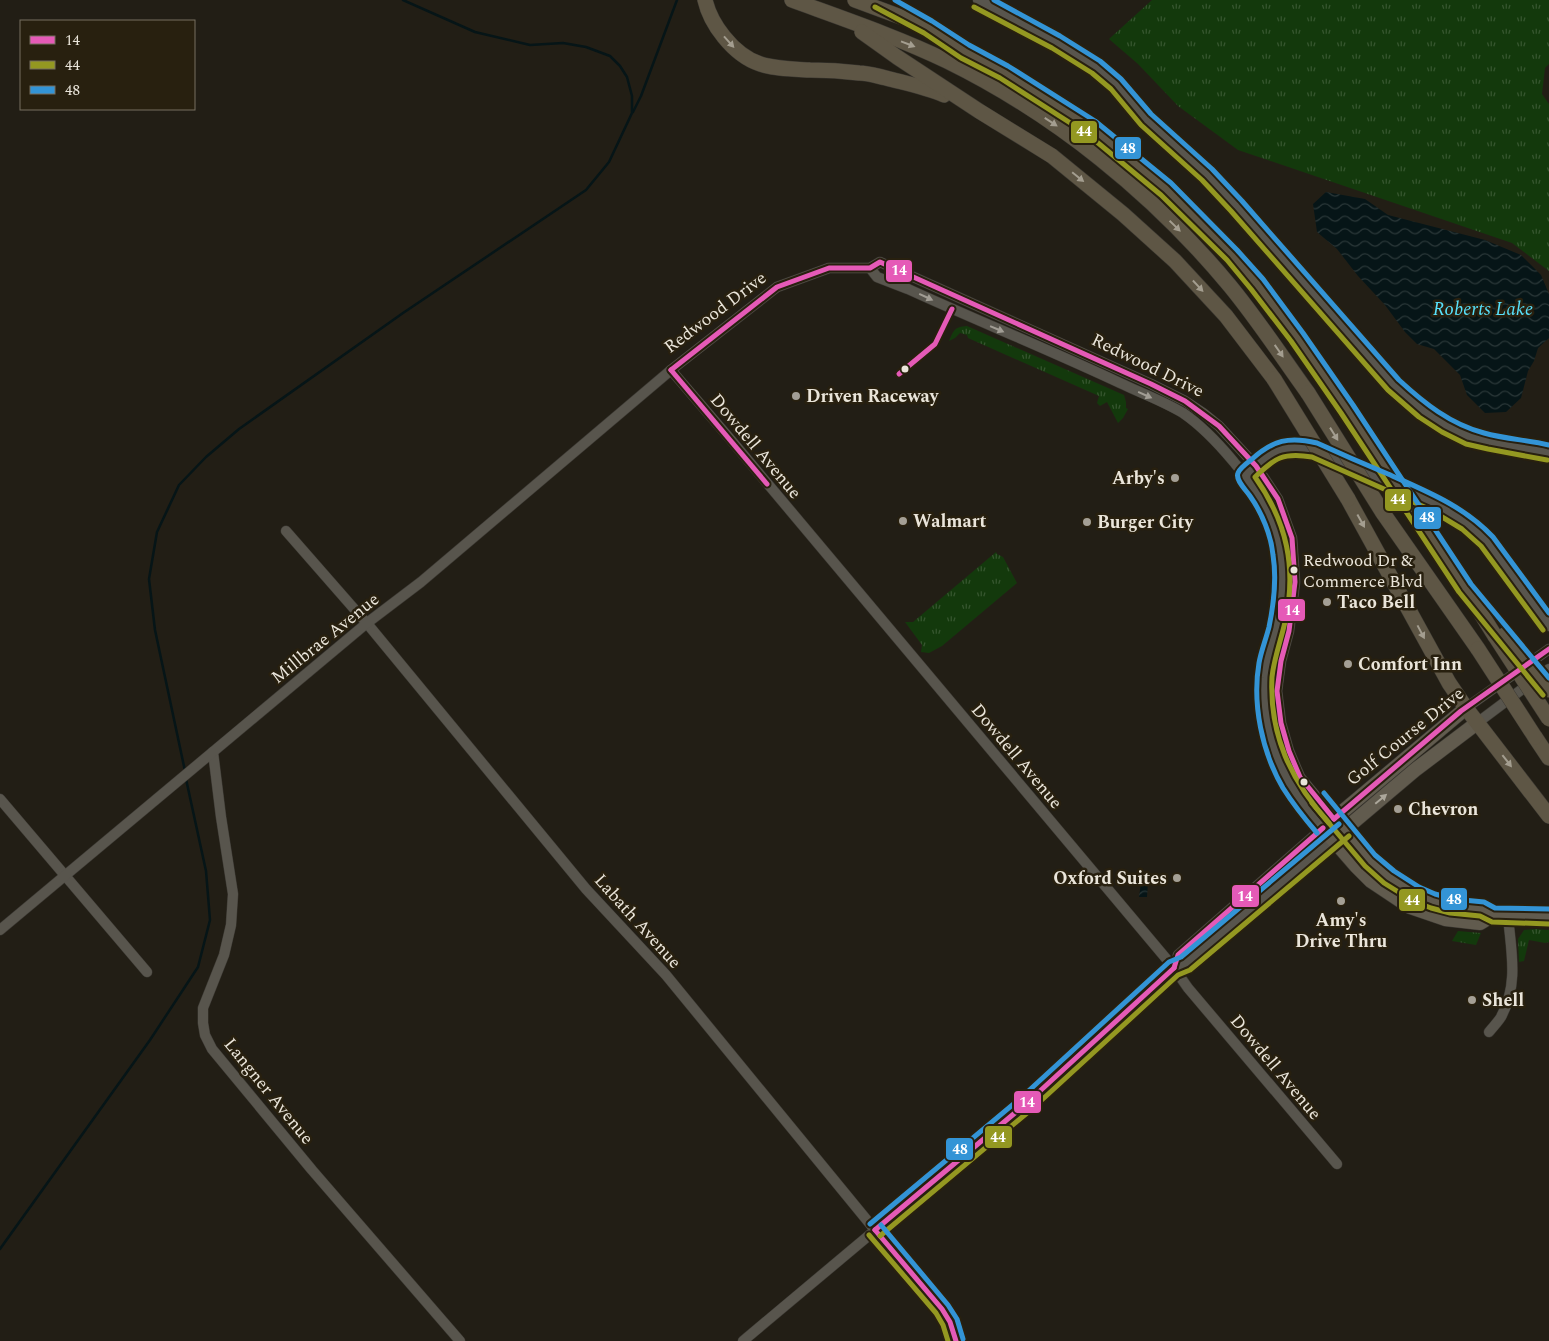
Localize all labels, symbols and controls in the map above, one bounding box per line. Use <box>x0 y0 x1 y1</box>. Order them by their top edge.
legend <box>20 20 195 110</box>
text: 14 <box>65 29 81 52</box>
one-way arrow <box>723 35 734 48</box>
one-way arrow <box>901 41 916 48</box>
text: 44 <box>65 54 81 77</box>
text: 48 <box>65 79 80 102</box>
one-way arrow <box>1044 117 1058 127</box>
line badge: 44 <box>1070 120 1098 144</box>
text: 44 <box>1076 121 1092 142</box>
line badge: 48 <box>1114 136 1142 160</box>
text: 48 <box>1120 138 1136 159</box>
one-way arrow <box>1071 171 1084 182</box>
one-way arrow <box>1169 220 1181 232</box>
line badge: 14 <box>885 259 913 283</box>
text: 14 <box>891 260 907 281</box>
street label: Redwood Drive <box>658 265 772 360</box>
one-way arrow <box>1192 279 1204 291</box>
one-way arrow <box>918 293 933 301</box>
water label: Roberts Lake <box>1433 295 1533 324</box>
one-way arrow <box>990 325 1004 333</box>
street label: Redwood Drive <box>1087 326 1209 404</box>
one-way arrow <box>1274 344 1284 358</box>
unlabelled marker <box>900 364 910 374</box>
place label: Driven Raceway <box>806 383 940 410</box>
street label: Dowdell Avenue <box>703 388 808 505</box>
marker: Driven Raceway <box>790 390 802 402</box>
one-way arrow <box>1138 392 1152 400</box>
one-way arrow <box>1329 428 1338 441</box>
place label: Arby's <box>1112 465 1165 492</box>
marker: Arby's <box>1169 472 1181 484</box>
line badge: 44 <box>1384 488 1412 512</box>
text: 44 <box>1390 489 1406 510</box>
line badge: 48 <box>1413 506 1442 530</box>
text: 48 <box>1419 507 1435 528</box>
place label: Walmart <box>913 508 986 535</box>
place label: Burger City <box>1097 509 1194 536</box>
one-way arrow <box>1356 514 1365 528</box>
marker: Walmart <box>897 515 909 527</box>
marker: Burger City <box>1081 516 1093 528</box>
place label: Redwood Dr & Commerce Blvd <box>1303 548 1423 595</box>
marker: Redwood Dr & Commerce Blvd <box>1289 565 1299 575</box>
street label: Millbrae Avenue <box>265 586 385 691</box>
place label: Taco Bell <box>1337 589 1415 616</box>
marker: Taco Bell <box>1321 596 1333 608</box>
line badge: 14 <box>1277 598 1306 622</box>
text: 14 <box>1284 600 1300 621</box>
one-way arrow <box>1417 625 1425 639</box>
place label: Comfort Inn <box>1358 651 1462 678</box>
marker: Comfort Inn <box>1342 658 1354 670</box>
street label: Golf Course Drive <box>1341 680 1470 792</box>
street label: Dowdell Avenue <box>964 698 1069 815</box>
one-way arrow <box>1502 754 1512 768</box>
unlabelled marker <box>1299 777 1309 787</box>
one-way arrow <box>1375 794 1387 805</box>
place label: Chevron <box>1408 796 1478 823</box>
marker: Chevron <box>1392 803 1404 815</box>
place label: Oxford Suites <box>1053 865 1167 892</box>
street label: Labath Avenue <box>588 868 688 975</box>
marker: Oxford Suites <box>1171 872 1183 884</box>
line badge: 14 <box>1231 884 1260 908</box>
text: 14 <box>1237 886 1253 907</box>
line badge: 48 <box>1440 887 1468 911</box>
line badge: 44 <box>1398 888 1426 912</box>
text: 48 <box>1446 889 1462 910</box>
text: 44 <box>1404 890 1420 911</box>
marker: Amy's Drive Thru <box>1335 895 1347 907</box>
place label: Amy's Drive Thru <box>1295 907 1387 955</box>
place label: Shell <box>1482 987 1524 1014</box>
marker: Shell <box>1466 994 1478 1006</box>
street label: Dowdell Avenue <box>1223 1009 1328 1126</box>
street label: Langner Avenue <box>217 1032 320 1151</box>
line badge: 14 <box>1013 1090 1042 1114</box>
text: 14 <box>1019 1092 1035 1113</box>
line badge: 44 <box>984 1125 1013 1149</box>
text: 44 <box>990 1127 1006 1148</box>
line badge: 48 <box>945 1137 974 1161</box>
text: 48 <box>952 1139 968 1160</box>

